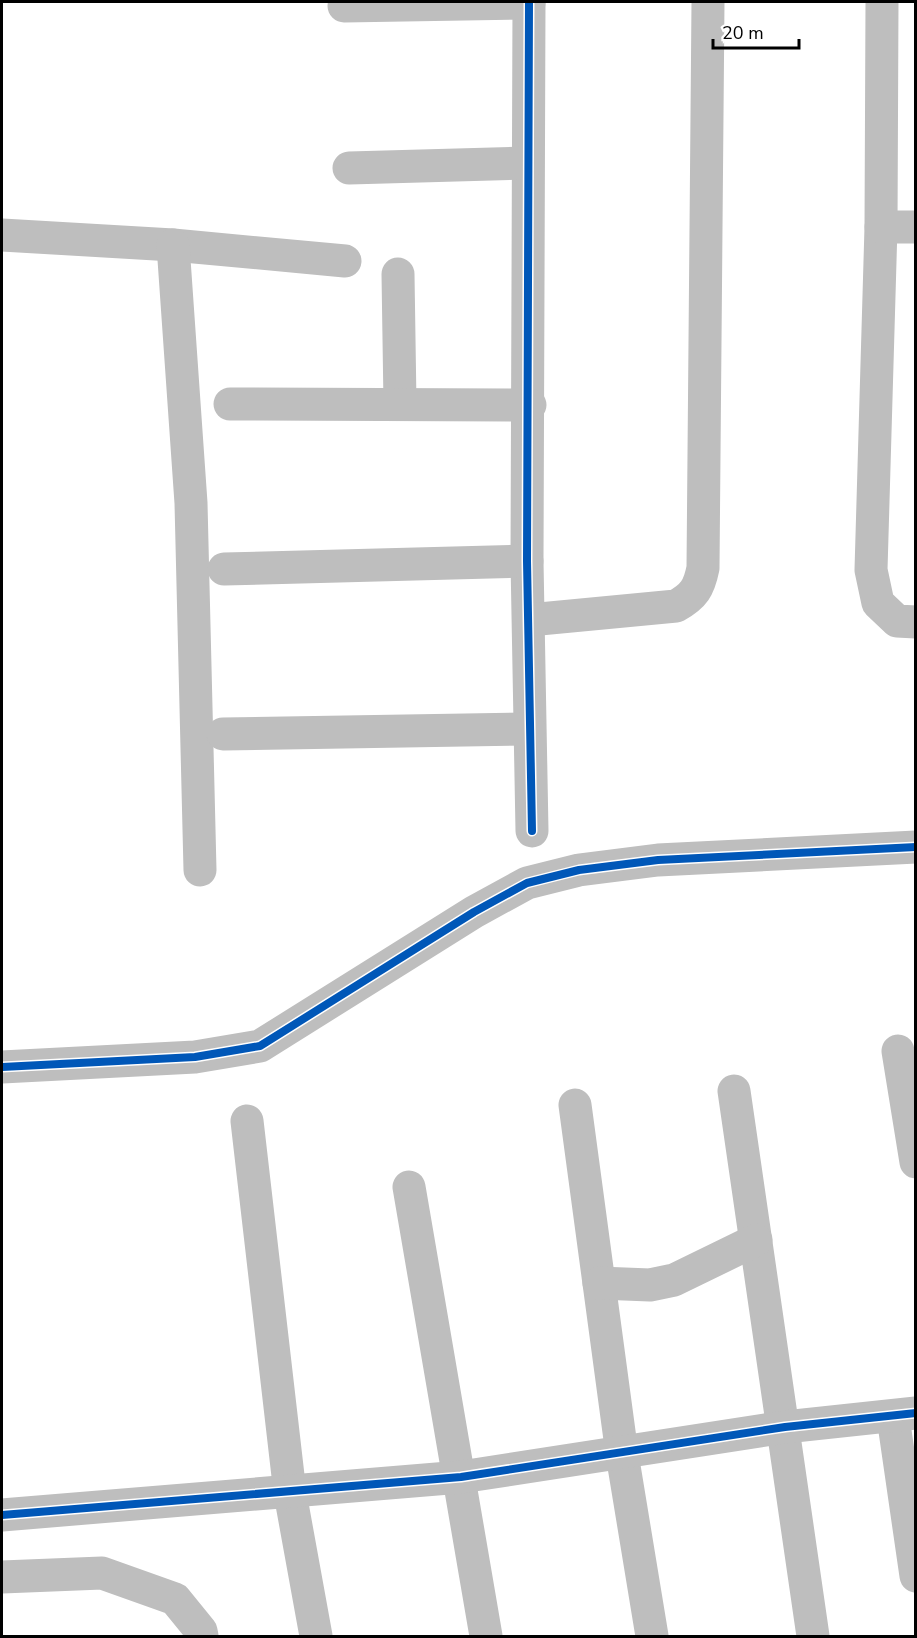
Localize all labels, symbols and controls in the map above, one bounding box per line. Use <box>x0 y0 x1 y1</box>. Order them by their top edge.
scale bar <box>713 12 798 50</box>
text: 20 m <box>722 21 764 45</box>

